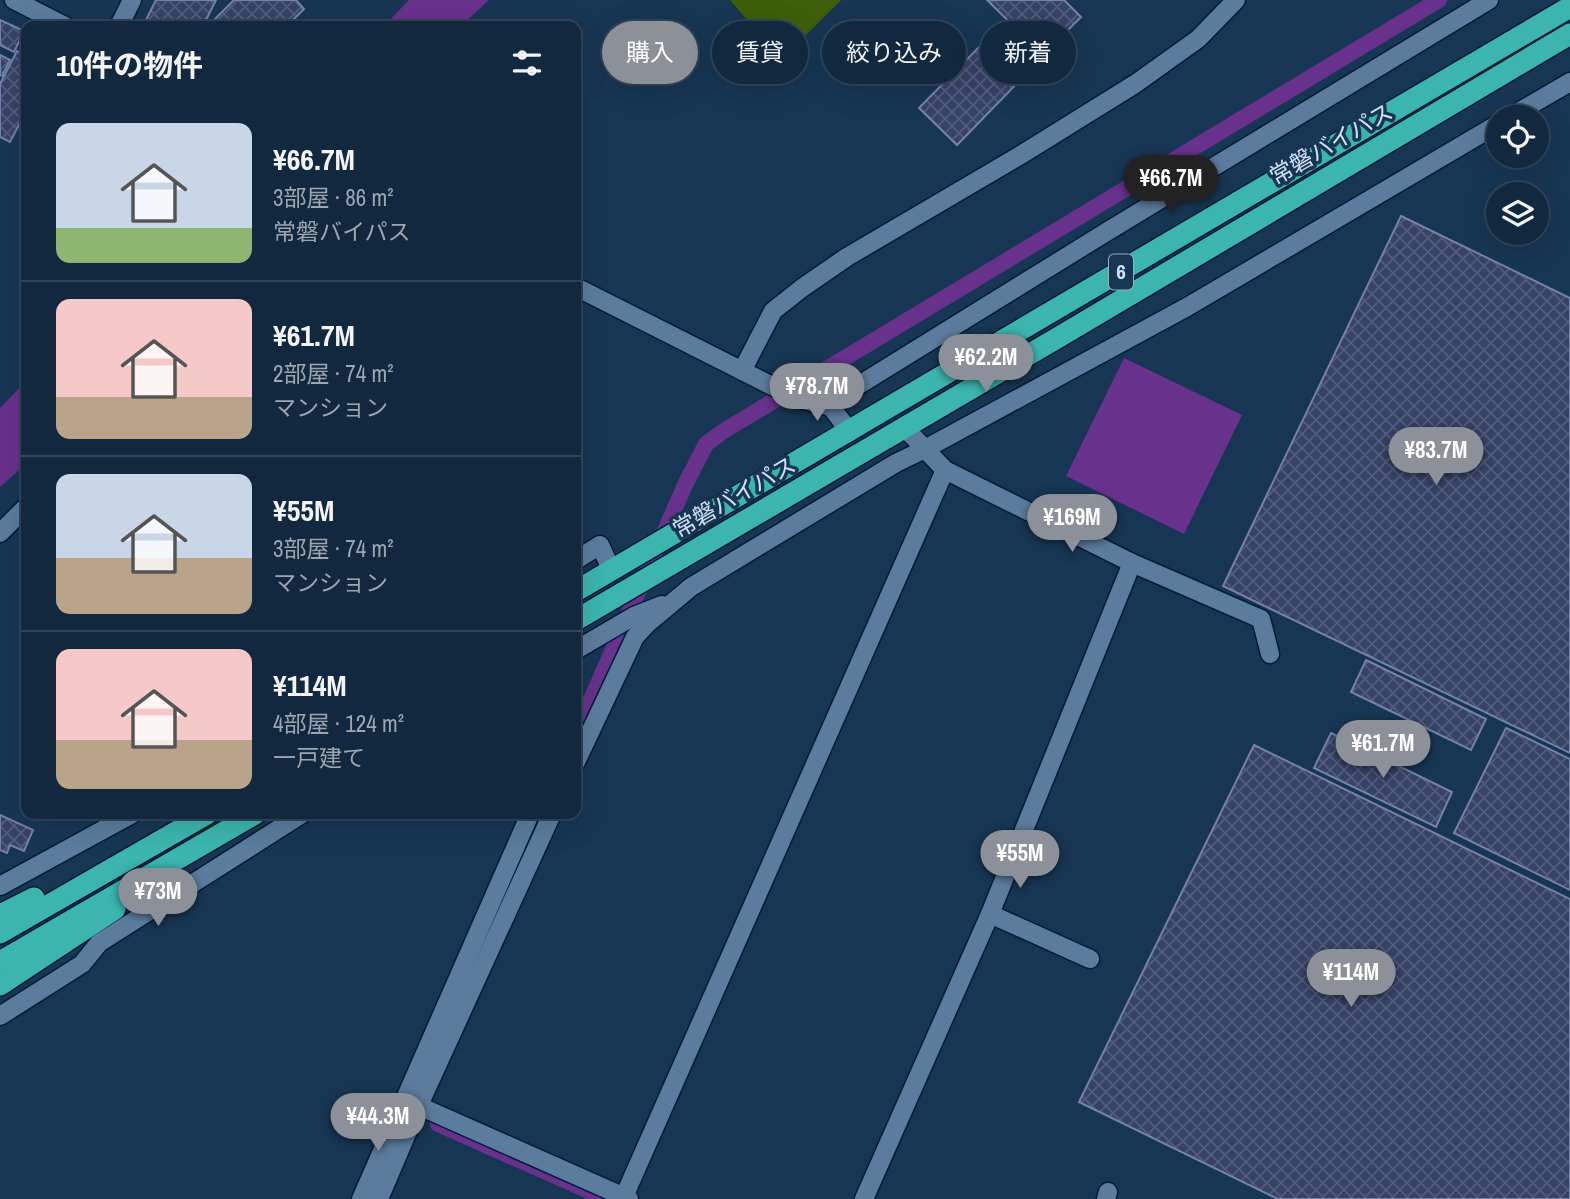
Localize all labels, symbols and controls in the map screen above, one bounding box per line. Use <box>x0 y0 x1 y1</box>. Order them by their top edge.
chip: 購入 <box>602 21 698 84</box>
chip: 賃貸 <box>712 21 808 84</box>
chip: 絞り込み <box>822 21 966 84</box>
chip: 新着 <box>980 21 1076 84</box>
icon: filters <box>508 44 546 82</box>
text: 10件の物件 <box>56 45 203 85</box>
street label: 常磐バイパス <box>1263 96 1398 191</box>
map controls <box>1486 105 1549 245</box>
button: locate <box>1486 105 1549 168</box>
text: ¥66.7M <box>273 139 355 179</box>
icon: home <box>112 151 196 235</box>
pin: ¥66.7M <box>1114 156 1228 215</box>
text: ¥66.7M <box>1140 162 1202 193</box>
text: 3部屋 · 86 m² <box>273 182 393 213</box>
button: layers <box>1486 182 1549 245</box>
text: 常磐バイパス <box>273 216 411 247</box>
road number: 6 <box>1109 254 1133 290</box>
text: ¥61.7M <box>273 315 355 355</box>
icon: home <box>112 327 196 411</box>
pin: ¥62.2M <box>929 334 1043 394</box>
text: ¥62.2M <box>955 341 1017 372</box>
text: 2部屋 · 74 m² <box>273 358 393 389</box>
pin: ¥78.7M <box>760 364 874 423</box>
text: ¥78.7M <box>786 370 848 401</box>
text: マンション <box>273 392 388 423</box>
pin: ¥83.7M <box>1379 428 1493 487</box>
text: ¥83.7M <box>1405 434 1467 465</box>
street label: 常磐バイパス <box>666 449 801 544</box>
text: ¥55M <box>273 490 335 530</box>
pin: ¥169M <box>1023 494 1121 554</box>
text: ¥169M <box>1043 501 1101 532</box>
icon: home <box>112 502 196 586</box>
text: 3部屋 · 74 m² <box>273 533 393 564</box>
text: マンション <box>273 567 388 598</box>
text: ¥114M <box>273 665 347 705</box>
icon: home <box>112 677 196 761</box>
text: 4部屋 · 124 m² <box>273 708 404 739</box>
pin: ¥61.7M <box>1326 720 1440 780</box>
text: ¥61.7M <box>1352 727 1414 758</box>
text: 一戸建て <box>273 742 365 773</box>
pin: ¥55M <box>979 830 1061 890</box>
text: ¥55M <box>996 837 1044 868</box>
pin: ¥73M <box>117 869 199 928</box>
text: ¥73M <box>134 875 182 906</box>
pin: ¥114M <box>1302 950 1400 1009</box>
text: ¥114M <box>1323 956 1379 987</box>
pin: ¥44.3M <box>321 1094 435 1153</box>
text: ¥44.3M <box>347 1100 409 1131</box>

